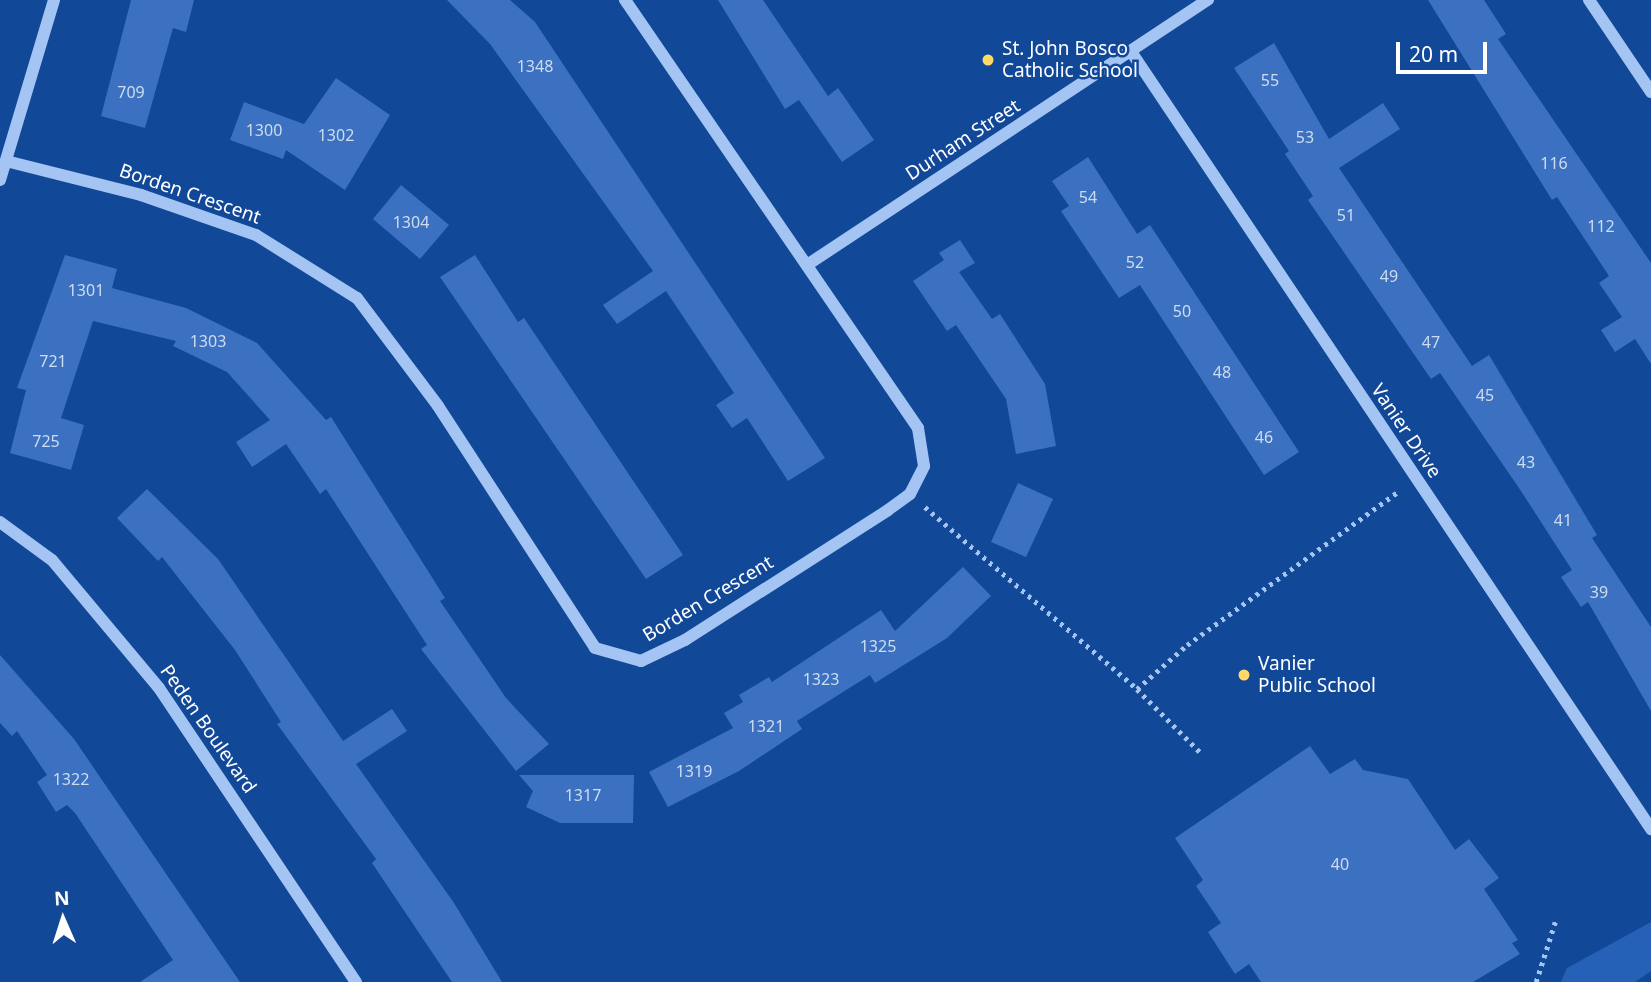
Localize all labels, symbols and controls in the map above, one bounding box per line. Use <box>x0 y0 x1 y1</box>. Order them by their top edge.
scale bar <box>1399 28 1490 72</box>
place label: St. John Bosco Catholic School <box>1002 38 1138 82</box>
text: 20 m <box>1409 40 1458 68</box>
marker: St. John Bosco Catholic School <box>980 52 996 68</box>
house number: 1348 <box>517 56 553 76</box>
house number: 55 <box>1261 70 1279 90</box>
house number: 709 <box>117 82 145 102</box>
street label: Durham Street <box>902 95 1024 185</box>
house number: 1300 <box>246 120 282 140</box>
house number: 1302 <box>318 125 354 145</box>
house number: 53 <box>1296 127 1314 147</box>
house number: 116 <box>1540 153 1568 173</box>
street label: Borden Crescent <box>116 159 264 229</box>
house number: 54 <box>1079 187 1097 207</box>
house number: 51 <box>1337 205 1355 225</box>
house number: 1304 <box>393 212 429 232</box>
house number: 112 <box>1587 216 1615 236</box>
house number: 52 <box>1126 252 1144 272</box>
house number: 49 <box>1380 266 1398 286</box>
house number: 1301 <box>68 280 104 300</box>
house number: 50 <box>1173 301 1191 321</box>
house number: 1303 <box>190 331 226 351</box>
house number: 47 <box>1422 332 1440 352</box>
house number: 721 <box>39 351 67 371</box>
house number: 48 <box>1213 362 1231 382</box>
street label: Vanier Drive <box>1366 380 1446 482</box>
house number: 45 <box>1476 385 1494 405</box>
house number: 46 <box>1255 427 1273 447</box>
house number: 725 <box>32 431 60 451</box>
house number: 43 <box>1517 452 1535 472</box>
house number: 41 <box>1554 510 1572 530</box>
street label: Borden Crescent <box>639 551 777 647</box>
house number: 39 <box>1590 582 1608 602</box>
house number: 1325 <box>860 636 896 656</box>
place label: Vanier Public School <box>1258 653 1376 697</box>
street label: Peden Boulevard <box>155 660 261 798</box>
marker: Vanier Public School <box>1236 667 1252 683</box>
house number: 1323 <box>803 669 839 689</box>
house number: 1321 <box>748 716 784 736</box>
house number: 1319 <box>676 761 712 781</box>
house number: 1322 <box>53 769 89 789</box>
house number: 1317 <box>565 785 601 805</box>
house number: 40 <box>1331 854 1349 874</box>
north arrow <box>28 884 98 954</box>
text: N <box>53 885 70 911</box>

